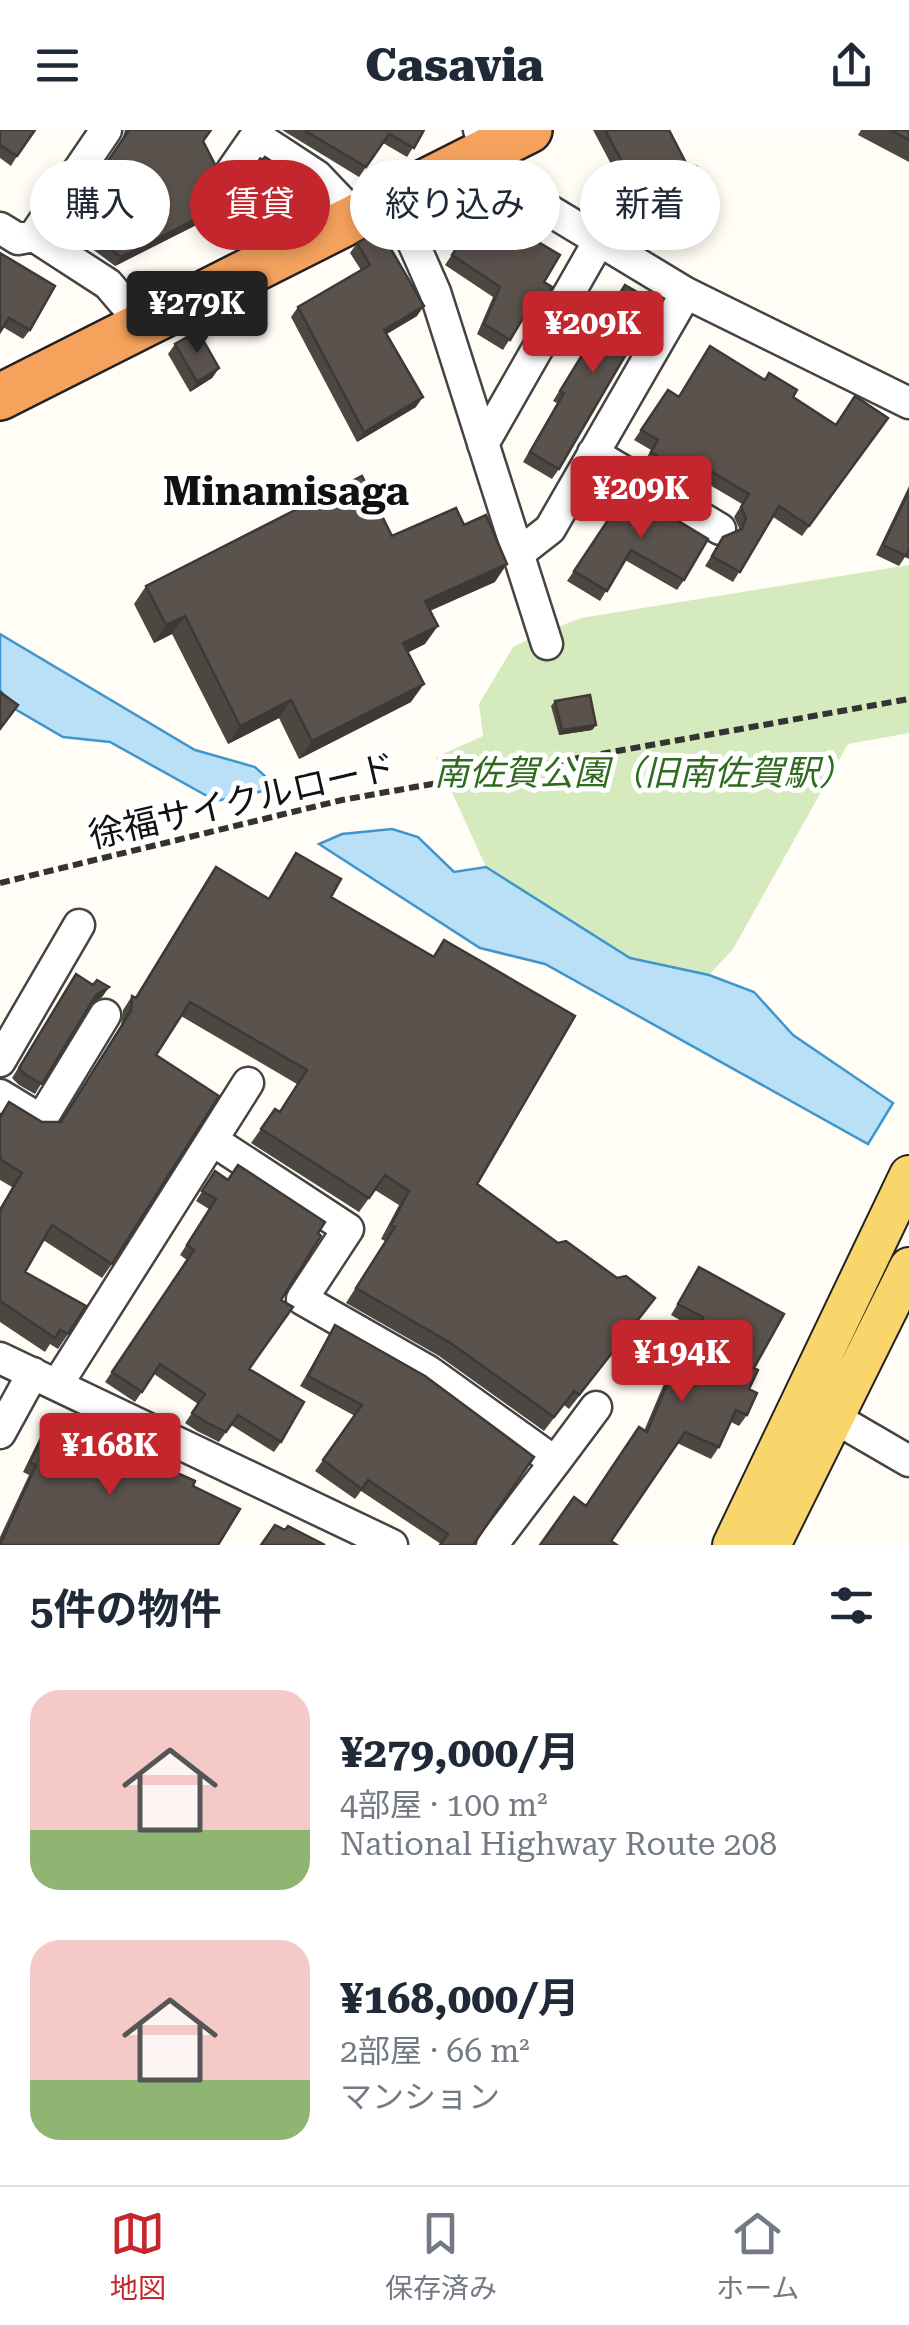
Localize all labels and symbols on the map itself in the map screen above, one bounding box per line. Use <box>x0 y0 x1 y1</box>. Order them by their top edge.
pin: ¥279K <box>127 271 267 356</box>
pin: ¥209K <box>523 291 663 376</box>
pin: ¥209K <box>571 456 711 541</box>
district label: Minamisaga <box>163 468 410 515</box>
street label: 徐福サイクルロード <box>85 746 399 857</box>
park label: 南佐賀公園（旧南佐賀駅） <box>434 753 854 794</box>
pin: ¥194K <box>612 1320 752 1405</box>
pin: ¥168K <box>40 1413 180 1498</box>

